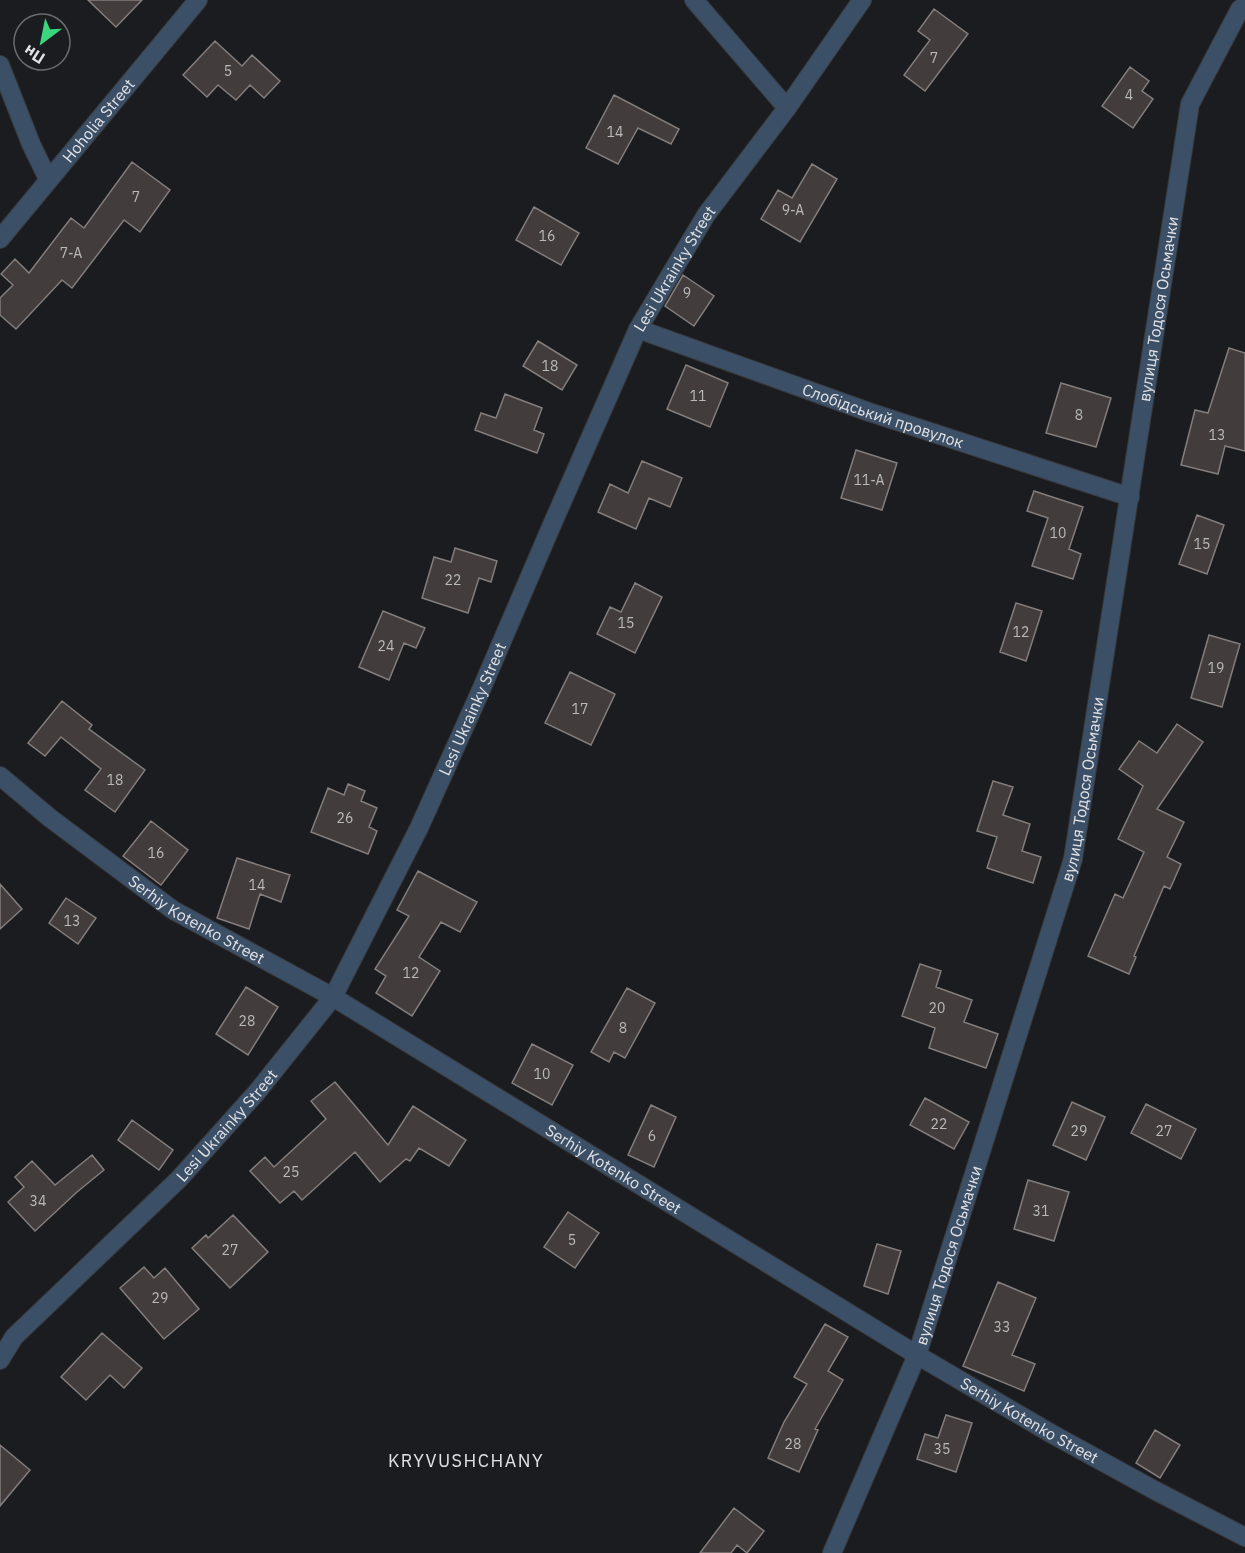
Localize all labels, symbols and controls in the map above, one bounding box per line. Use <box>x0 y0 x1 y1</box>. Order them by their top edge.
north arrow <box>12 12 72 72</box>
text: Пн <box>20 41 48 69</box>
house number: 7 <box>930 49 938 67</box>
house number: 5 <box>224 62 232 80</box>
street label: Hoholia Street <box>58 74 139 166</box>
house number: 4 <box>1125 86 1133 104</box>
house number: 14 <box>607 123 623 141</box>
house number: 7 <box>132 188 140 206</box>
street label: Lesi Ukrainky Street <box>629 201 720 335</box>
house number: 9-А <box>782 201 804 219</box>
street label: вулиця Тодося Осьмачки <box>1134 215 1182 403</box>
house number: 16 <box>539 227 555 245</box>
house number: 7-А <box>60 244 82 262</box>
house number: 9 <box>683 284 691 302</box>
house number: 18 <box>542 357 558 375</box>
street label: Слобідський провулок <box>800 379 967 452</box>
house number: 11 <box>690 387 706 405</box>
house number: 8 <box>1075 406 1083 424</box>
house number: 13 <box>1209 426 1225 444</box>
house number: 11-А <box>853 471 885 489</box>
house number: 10 <box>1050 524 1066 542</box>
house number: 15 <box>1194 535 1210 553</box>
house number: 22 <box>445 571 461 589</box>
house number: 15 <box>618 614 634 632</box>
house number: 12 <box>1013 623 1029 641</box>
house number: 24 <box>378 637 394 655</box>
street label: Lesi Ukrainky Street <box>434 639 510 778</box>
house number: 19 <box>1208 659 1224 677</box>
street label: вулиця Тодося Осьмачки <box>1057 695 1108 884</box>
house number: 17 <box>572 700 588 718</box>
house number: 18 <box>107 771 123 789</box>
house number: 26 <box>337 809 353 827</box>
house number: 16 <box>148 844 164 862</box>
street label: Serhiy Kotenko Street <box>125 870 268 968</box>
house number: 14 <box>249 876 265 894</box>
house number: 13 <box>64 912 80 930</box>
house number: 12 <box>403 964 419 982</box>
house number: 20 <box>929 999 945 1017</box>
house number: 28 <box>239 1012 255 1030</box>
house number: 8 <box>619 1019 627 1037</box>
street label: Lesi Ukrainky Street <box>172 1065 281 1186</box>
house number: 10 <box>534 1065 550 1083</box>
house number: 22 <box>931 1115 947 1133</box>
street label: Serhiy Kotenko Street <box>542 1120 685 1218</box>
house number: 29 <box>1071 1122 1087 1140</box>
house number: 27 <box>1156 1122 1172 1140</box>
house number: 6 <box>648 1127 656 1145</box>
house number: 25 <box>283 1163 299 1181</box>
street label: вулиця Тодося Осьмачки <box>911 1163 986 1348</box>
house number: 34 <box>30 1192 46 1210</box>
house number: 31 <box>1033 1202 1049 1220</box>
house number: 5 <box>568 1231 576 1249</box>
house number: 27 <box>222 1241 238 1259</box>
house number: 29 <box>152 1289 168 1307</box>
house number: 33 <box>994 1318 1010 1336</box>
street label: Serhiy Kotenko Street <box>957 1373 1102 1468</box>
house number: 28 <box>785 1435 801 1453</box>
house number: 35 <box>934 1440 950 1458</box>
district label: KRYVUSHCHANY <box>388 1449 544 1472</box>

